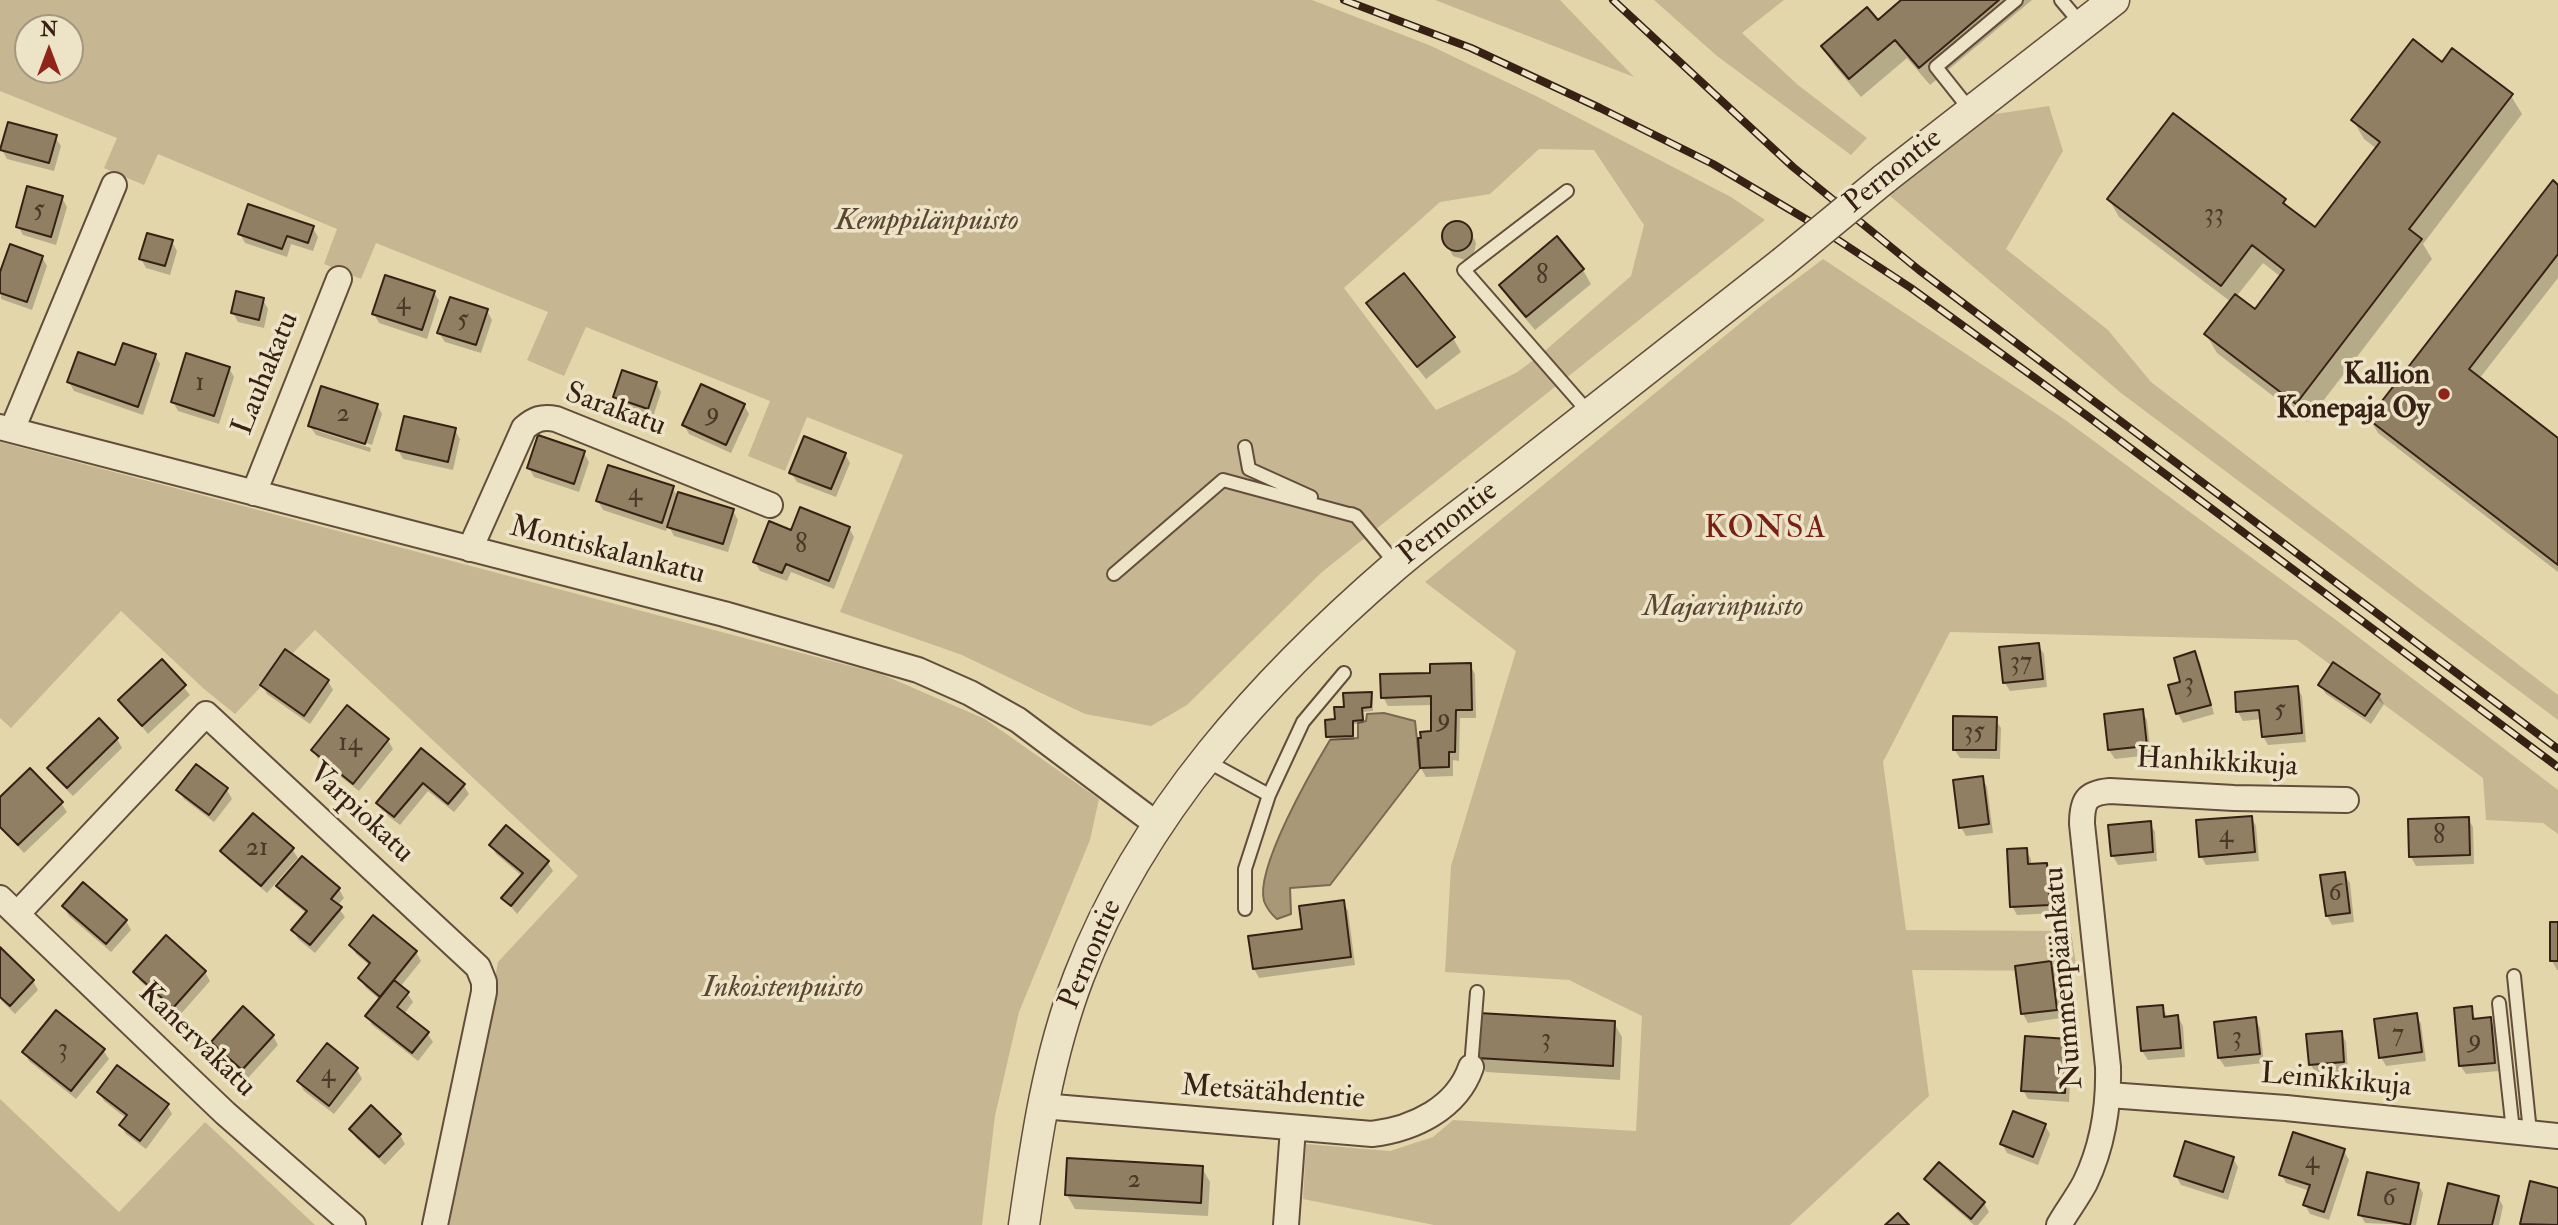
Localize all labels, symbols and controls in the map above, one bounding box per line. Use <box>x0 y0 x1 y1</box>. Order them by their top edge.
north arrow <box>14 14 84 84</box>
text: N <box>40 18 58 42</box>
street label: Pernontie <box>1838 122 1950 222</box>
house number: 5 <box>33 195 45 227</box>
house number: 33 <box>2204 199 2224 231</box>
park label: Kemppilänpuisto <box>835 205 1019 241</box>
house number: 8 <box>1536 261 1548 293</box>
house number: 4 <box>396 287 410 319</box>
house number: 5 <box>457 305 469 337</box>
street label: Lauhakatu <box>226 307 308 441</box>
place label: Kallion Konepaja Oy <box>2276 359 2430 430</box>
house number: 1 <box>195 368 205 400</box>
street label: Sarakatu <box>560 376 670 446</box>
marker: Kallion Konepaja Oy <box>2436 386 2452 402</box>
house number: 9 <box>706 398 720 430</box>
house number: 2 <box>336 399 350 431</box>
street label: Pernontie <box>1392 474 1506 574</box>
house number: 4 <box>628 478 642 510</box>
street label: Montiskalankatu <box>506 510 708 594</box>
district label: KONSA <box>1705 511 1827 549</box>
house number: 8 <box>795 530 807 562</box>
park label: Majarinpuisto <box>1643 591 1803 627</box>
house number: 37 <box>2010 647 2032 679</box>
house number: 3 <box>2184 668 2194 700</box>
house number: 5 <box>2274 695 2286 727</box>
house number: 9 <box>1437 704 1451 736</box>
house number: 35 <box>1963 717 1985 749</box>
house number: 14 <box>338 728 362 760</box>
street label: Hanhikkikuja <box>2135 742 2299 786</box>
street label: Varpiokatu <box>300 756 420 872</box>
house number: 4 <box>2219 820 2233 852</box>
house number: 8 <box>2433 821 2445 853</box>
house number: 21 <box>246 833 268 865</box>
street label: Nummenpäänkatu <box>2037 865 2093 1091</box>
house number: 6 <box>2328 878 2342 910</box>
street label: Pernontie <box>1053 895 1131 1015</box>
park label: Inkoistenpuisto <box>703 972 863 1008</box>
street label: Kanervakatu <box>130 976 262 1106</box>
house number: 7 <box>2392 1019 2404 1051</box>
house number: 3 <box>2232 1022 2242 1054</box>
house number: 3 <box>1541 1024 1551 1056</box>
house number: 9 <box>2468 1025 2482 1057</box>
house number: 3 <box>58 1034 68 1066</box>
street label: Leinikkikuja <box>2259 1057 2413 1107</box>
house number: 4 <box>321 1059 335 1091</box>
street label: Metsätähdentie <box>1180 1070 1366 1118</box>
house number: 4 <box>2305 1146 2319 1178</box>
house number: 2 <box>1127 1165 1141 1197</box>
house number: 6 <box>2382 1183 2396 1215</box>

